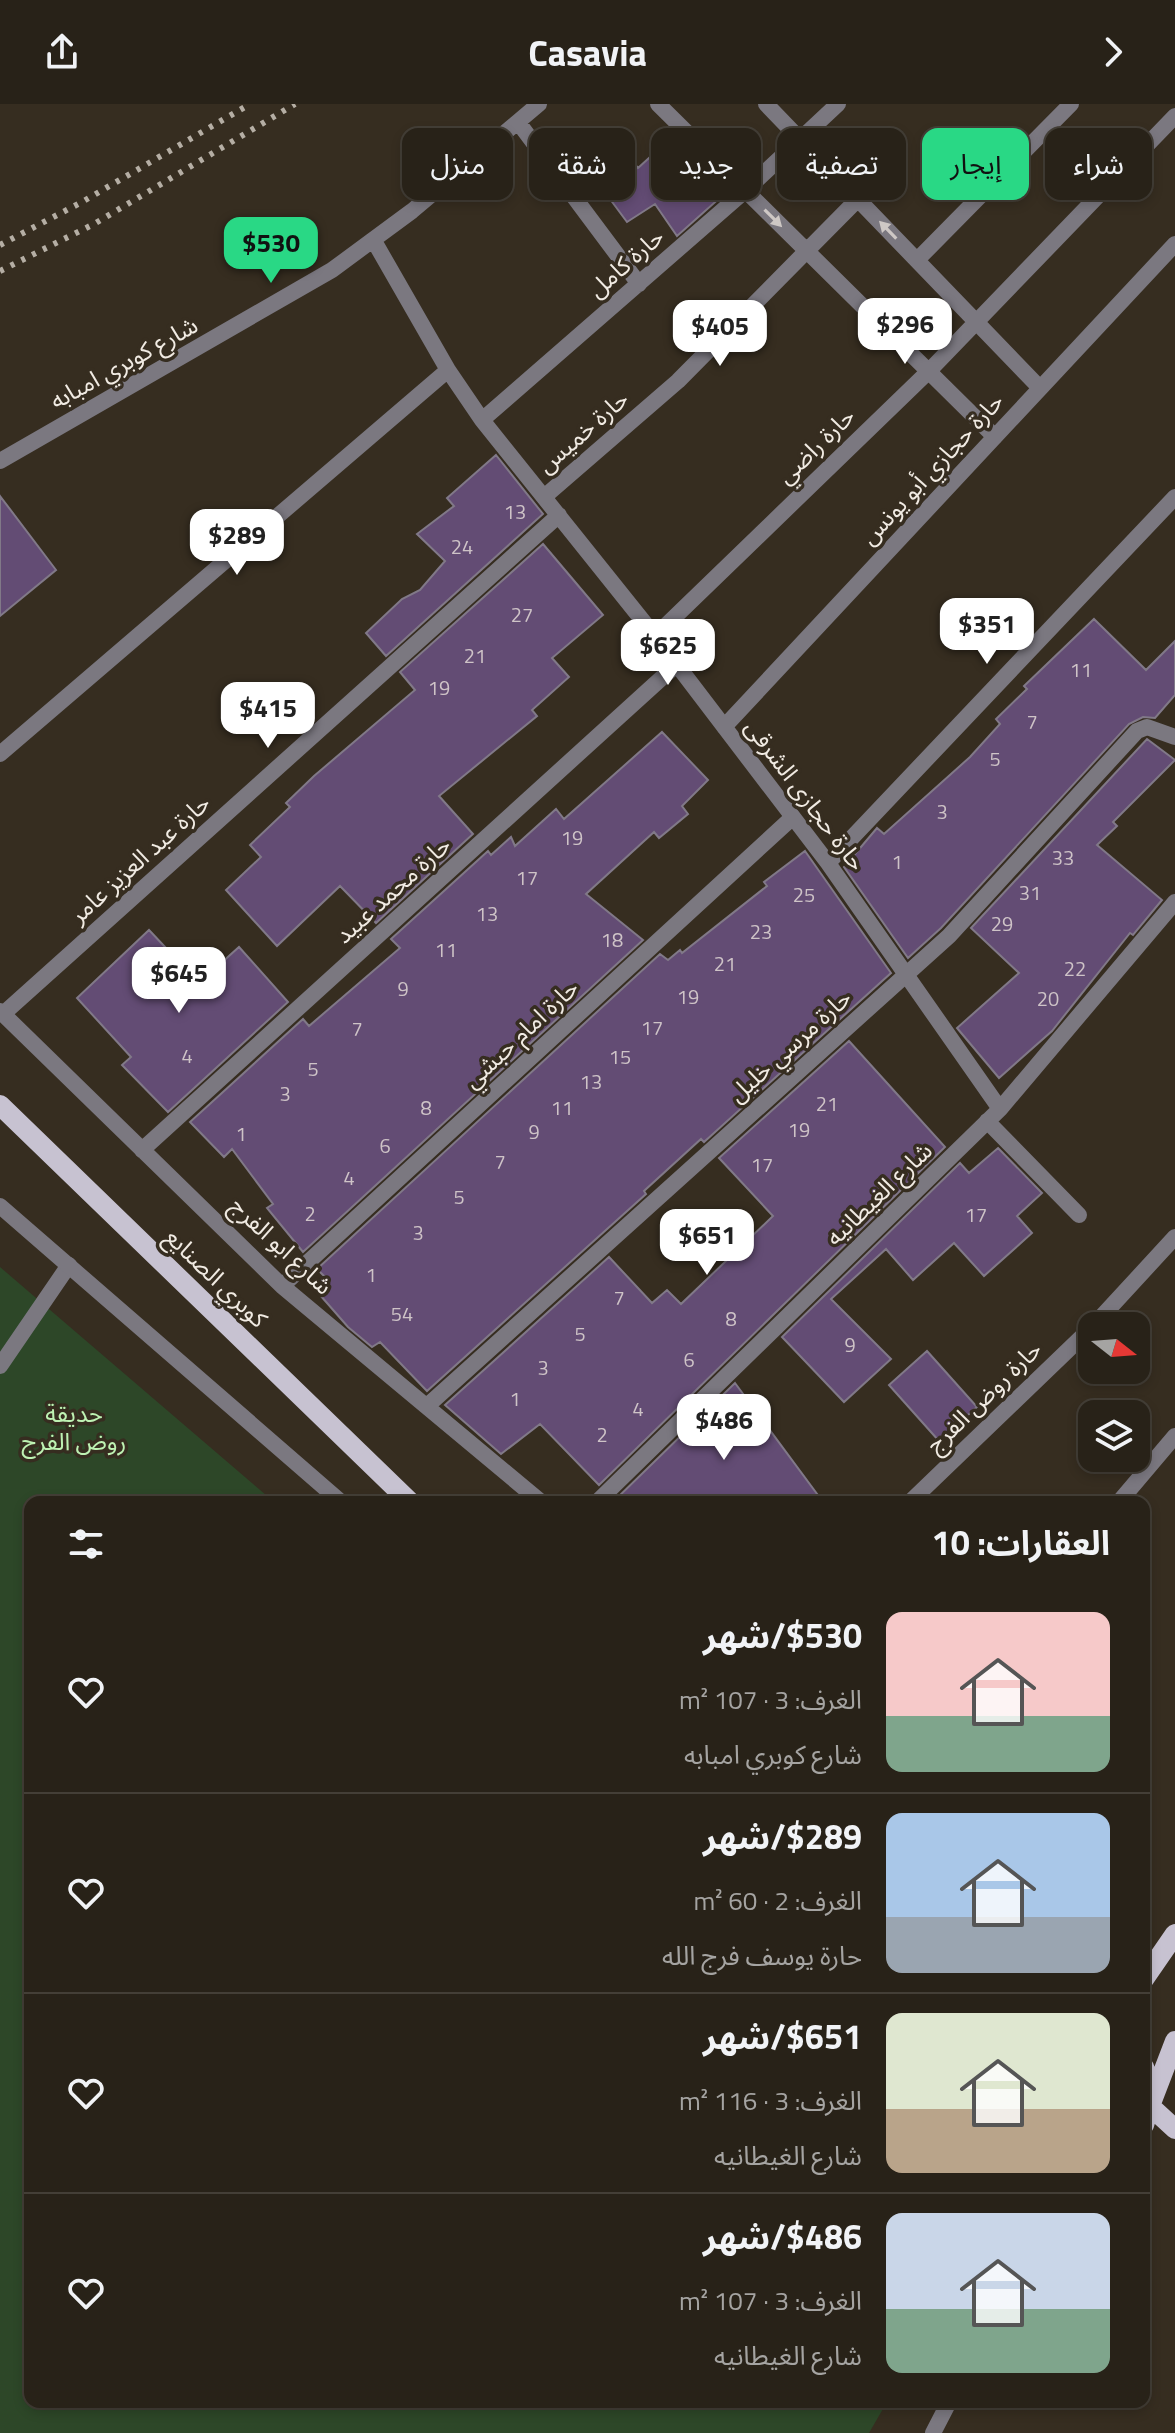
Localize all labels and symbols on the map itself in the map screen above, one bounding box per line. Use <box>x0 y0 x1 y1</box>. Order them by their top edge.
one-way arrow <box>763 208 782 227</box>
pin: $530 <box>224 217 318 285</box>
street label: حارة كامل <box>579 219 671 306</box>
one-way arrow <box>879 221 898 240</box>
pin: $296 <box>858 298 952 366</box>
pin: $405 <box>673 300 767 368</box>
street label: شارع كوبري امبابه <box>43 307 205 419</box>
street label: حارة خميس <box>529 381 636 481</box>
street label: حارة حجازي أبو يونس <box>851 384 1013 554</box>
street label: حارة راضي <box>768 399 864 493</box>
house number: 13 <box>504 496 526 527</box>
pin: $289 <box>190 509 284 577</box>
house number: 24 <box>451 531 473 562</box>
pin: $351 <box>940 598 1034 666</box>
house number: 27 <box>511 599 533 630</box>
pin: $625 <box>621 619 715 687</box>
house number: 21 <box>464 640 486 671</box>
house number: 11 <box>1070 654 1092 685</box>
house number: 19 <box>428 672 450 703</box>
pin: $415 <box>221 682 315 750</box>
house number: 7 <box>1026 706 1038 737</box>
street label: حارة حجازى الشرقى <box>737 711 875 878</box>
house number: 5 <box>989 743 1001 774</box>
street label: حارة عبد العزيز عامر <box>60 785 218 932</box>
house number: 3 <box>936 796 948 827</box>
house number: 19 <box>561 822 583 853</box>
street label: حارة محمد عبيد <box>326 827 459 951</box>
house number: 33 <box>1052 842 1074 873</box>
house number: 1 <box>891 846 903 877</box>
house number: 17 <box>516 862 538 893</box>
house number: 31 <box>1019 877 1041 908</box>
house number: 25 <box>793 879 815 910</box>
house number: 13 <box>476 898 498 929</box>
house number: 29 <box>991 908 1013 939</box>
house number: 23 <box>750 916 772 947</box>
house number: 18 <box>601 924 623 955</box>
house number: 11 <box>435 934 457 965</box>
pin: $645 <box>132 947 226 1015</box>
house number: 21 <box>714 948 736 979</box>
house number: 22 <box>1064 953 1086 984</box>
street label: حارة امام حبشي <box>454 970 587 1098</box>
house number: 9 <box>397 973 409 1004</box>
street label: حارة مرسي خليل <box>720 980 860 1112</box>
house number: 19 <box>677 981 699 1012</box>
house number: 20 <box>1037 983 1059 1014</box>
house number: 17 <box>641 1012 663 1043</box>
house number: 7 <box>351 1013 363 1044</box>
house number: 4 <box>181 1040 193 1071</box>
house number: 15 <box>609 1041 631 1072</box>
house number: 5 <box>307 1053 319 1084</box>
house number: 13 <box>580 1066 602 1097</box>
house number: 3 <box>279 1078 291 1109</box>
house number: 21 <box>816 1088 838 1119</box>
house number: 8 <box>420 1092 432 1123</box>
house number: 11 <box>551 1092 573 1123</box>
house number: 19 <box>788 1114 810 1145</box>
house number: 9 <box>528 1116 540 1147</box>
house number: 1 <box>235 1118 247 1149</box>
house number: 6 <box>379 1130 391 1161</box>
street label: شارع الغيطانيه <box>817 1133 940 1254</box>
house number: 7 <box>494 1146 506 1177</box>
house number: 17 <box>751 1149 773 1180</box>
house number: 4 <box>343 1162 355 1193</box>
house number: 5 <box>453 1181 465 1212</box>
street label: شارع ابو الفرج <box>222 1188 341 1303</box>
house number: 2 <box>304 1198 316 1229</box>
house number: 17 <box>965 1199 987 1230</box>
pin: $651 <box>660 1209 754 1277</box>
house number: 3 <box>412 1217 424 1248</box>
street label: كوبري الصنايع <box>156 1219 277 1337</box>
house number: 1 <box>365 1259 377 1290</box>
house number: 7 <box>613 1282 625 1313</box>
house number: 54 <box>391 1298 413 1329</box>
house number: 8 <box>725 1303 737 1334</box>
north arrow <box>1078 1312 1150 1384</box>
house number: 5 <box>574 1318 586 1349</box>
house number: 9 <box>844 1329 856 1360</box>
street label: حارة روض الفرج <box>917 1332 1049 1461</box>
house number: 6 <box>683 1344 695 1375</box>
house number: 3 <box>537 1352 549 1383</box>
house number: 1 <box>509 1383 521 1414</box>
house number: 4 <box>632 1393 644 1424</box>
pin: $486 <box>677 1394 771 1462</box>
park label: حديقة روض الفرج <box>22 1395 126 1459</box>
house number: 2 <box>596 1419 608 1450</box>

